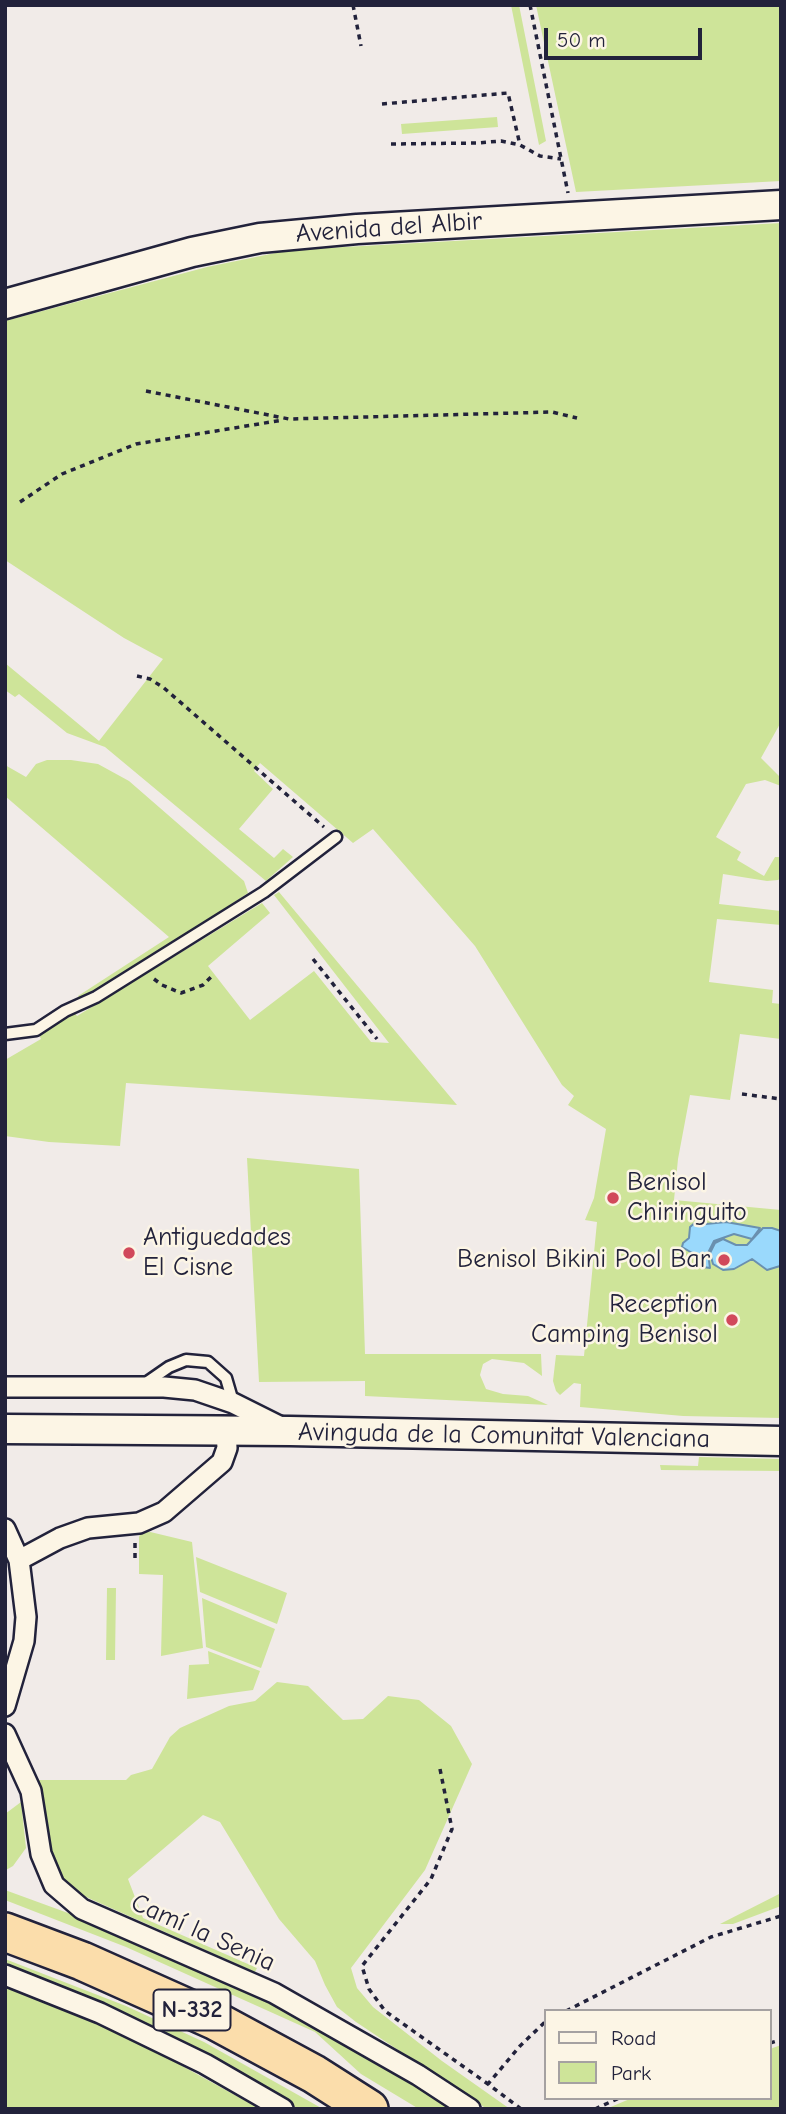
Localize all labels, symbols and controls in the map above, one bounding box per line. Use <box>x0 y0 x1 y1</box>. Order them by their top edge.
scale bar <box>548 14 706 58</box>
text: 50 m <box>557 28 606 52</box>
street label: Avenida del Albir <box>295 206 483 250</box>
place label: Benisol Chiringuito <box>627 1167 747 1228</box>
marker: Benisol Chiringuito <box>605 1190 621 1206</box>
place label: Antiguedades El Cisne <box>143 1222 291 1284</box>
place label: Benisol Bikini Pool Bar <box>457 1244 710 1276</box>
marker: Antiguedades El Cisne <box>121 1245 137 1261</box>
marker: Benisol Bikini Pool Bar <box>716 1252 732 1268</box>
place label: Reception Camping Benisol <box>531 1289 718 1350</box>
marker: Reception Camping Benisol <box>724 1312 740 1328</box>
street label: Avinguda de la Comunitat Valenciana <box>298 1417 710 1455</box>
street label: Camí la Senia <box>126 1887 280 1979</box>
road number: N-332 <box>154 1990 230 2031</box>
legend <box>544 2009 772 2100</box>
text: Road <box>611 2026 656 2050</box>
text: Park <box>611 2061 651 2085</box>

